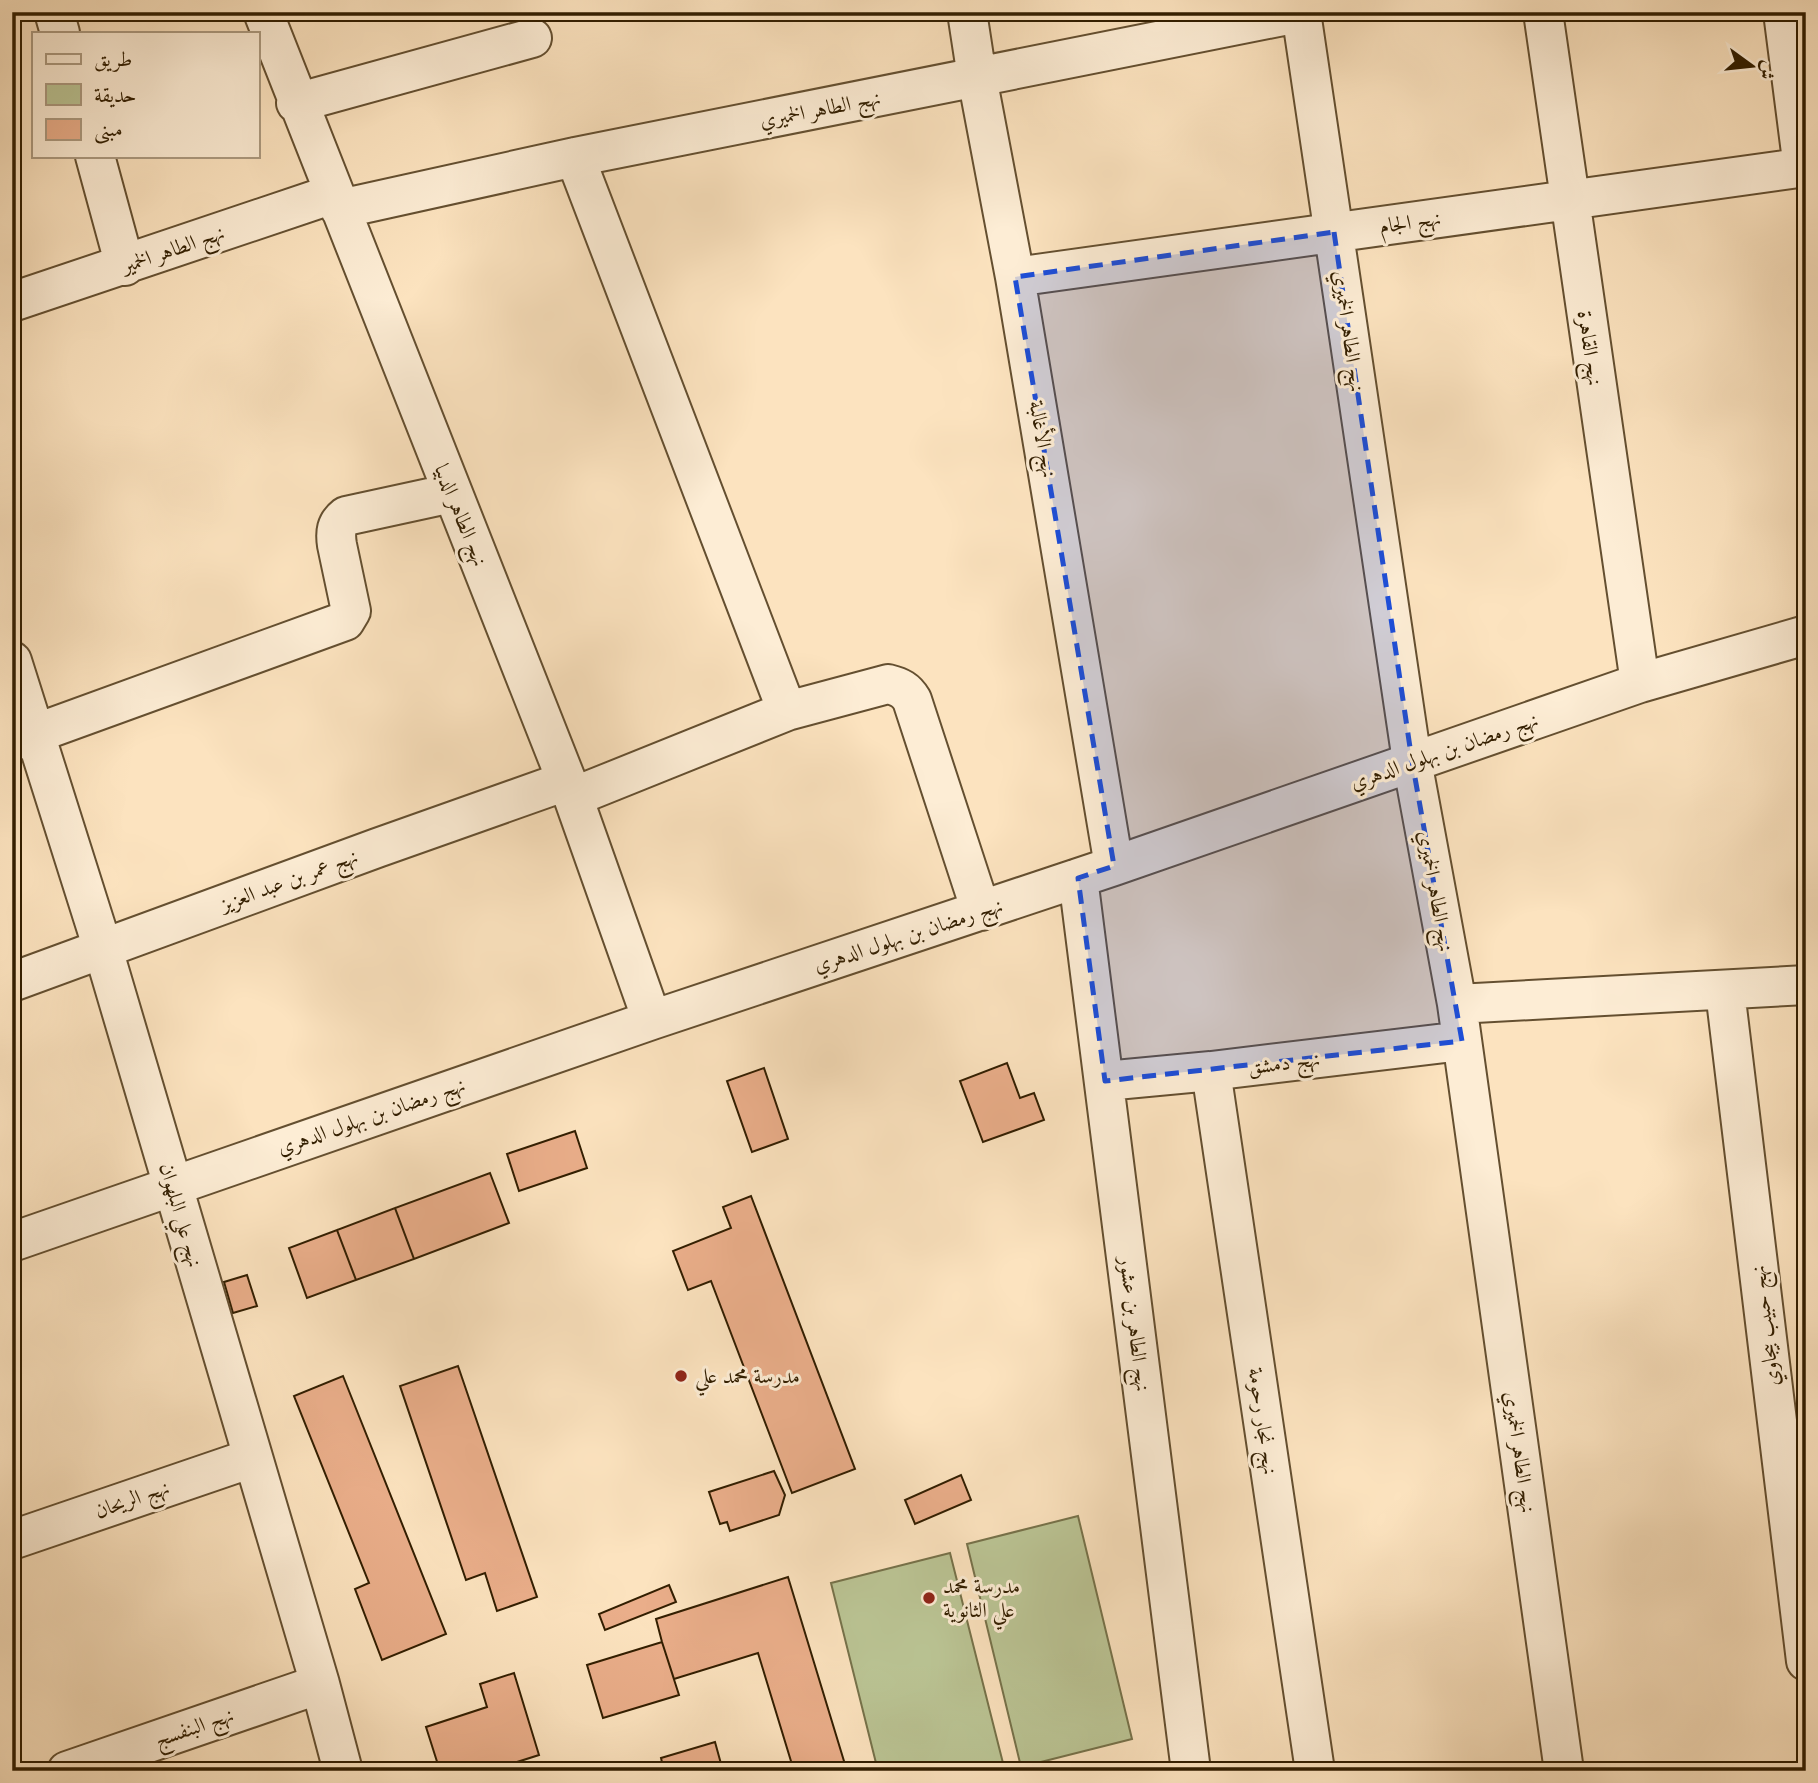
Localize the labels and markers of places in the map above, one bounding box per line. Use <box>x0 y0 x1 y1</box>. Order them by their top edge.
place label: مدرسة محمد علي <box>695 1363 800 1396</box>
marker: مدرسة محمد علي <box>673 1368 689 1384</box>
place label: مدرسة محمد علي الثانوية <box>943 1573 1020 1630</box>
marker: مدرسة محمد علي الثانوية <box>921 1590 937 1606</box>

